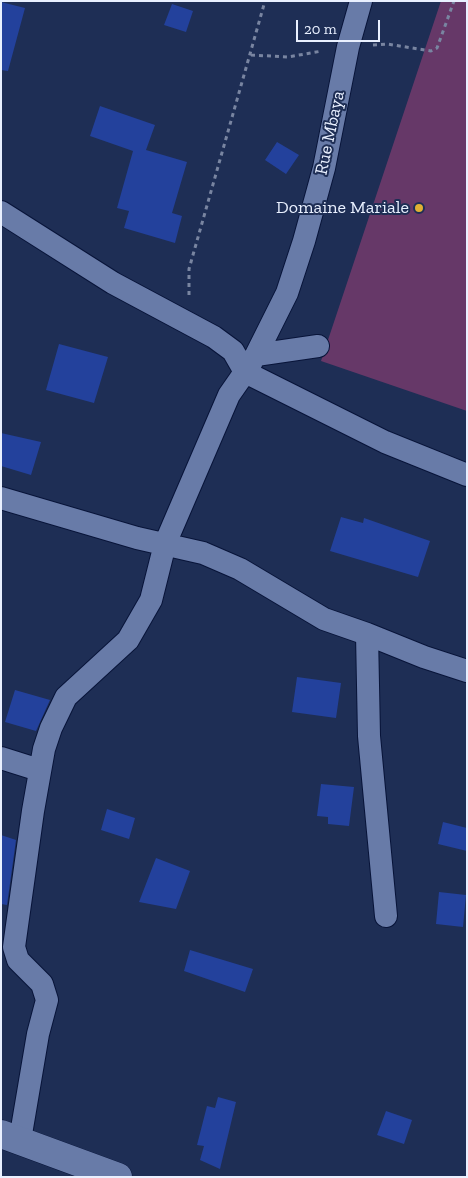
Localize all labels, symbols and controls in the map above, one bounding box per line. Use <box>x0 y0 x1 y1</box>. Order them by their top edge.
scale bar <box>298 10 382 42</box>
text: 20 m <box>304 20 337 38</box>
street label: Rue Mbaya <box>311 89 349 177</box>
place label: Domaine Mariale <box>276 197 409 219</box>
marker: Domaine Mariale <box>413 202 425 214</box>

